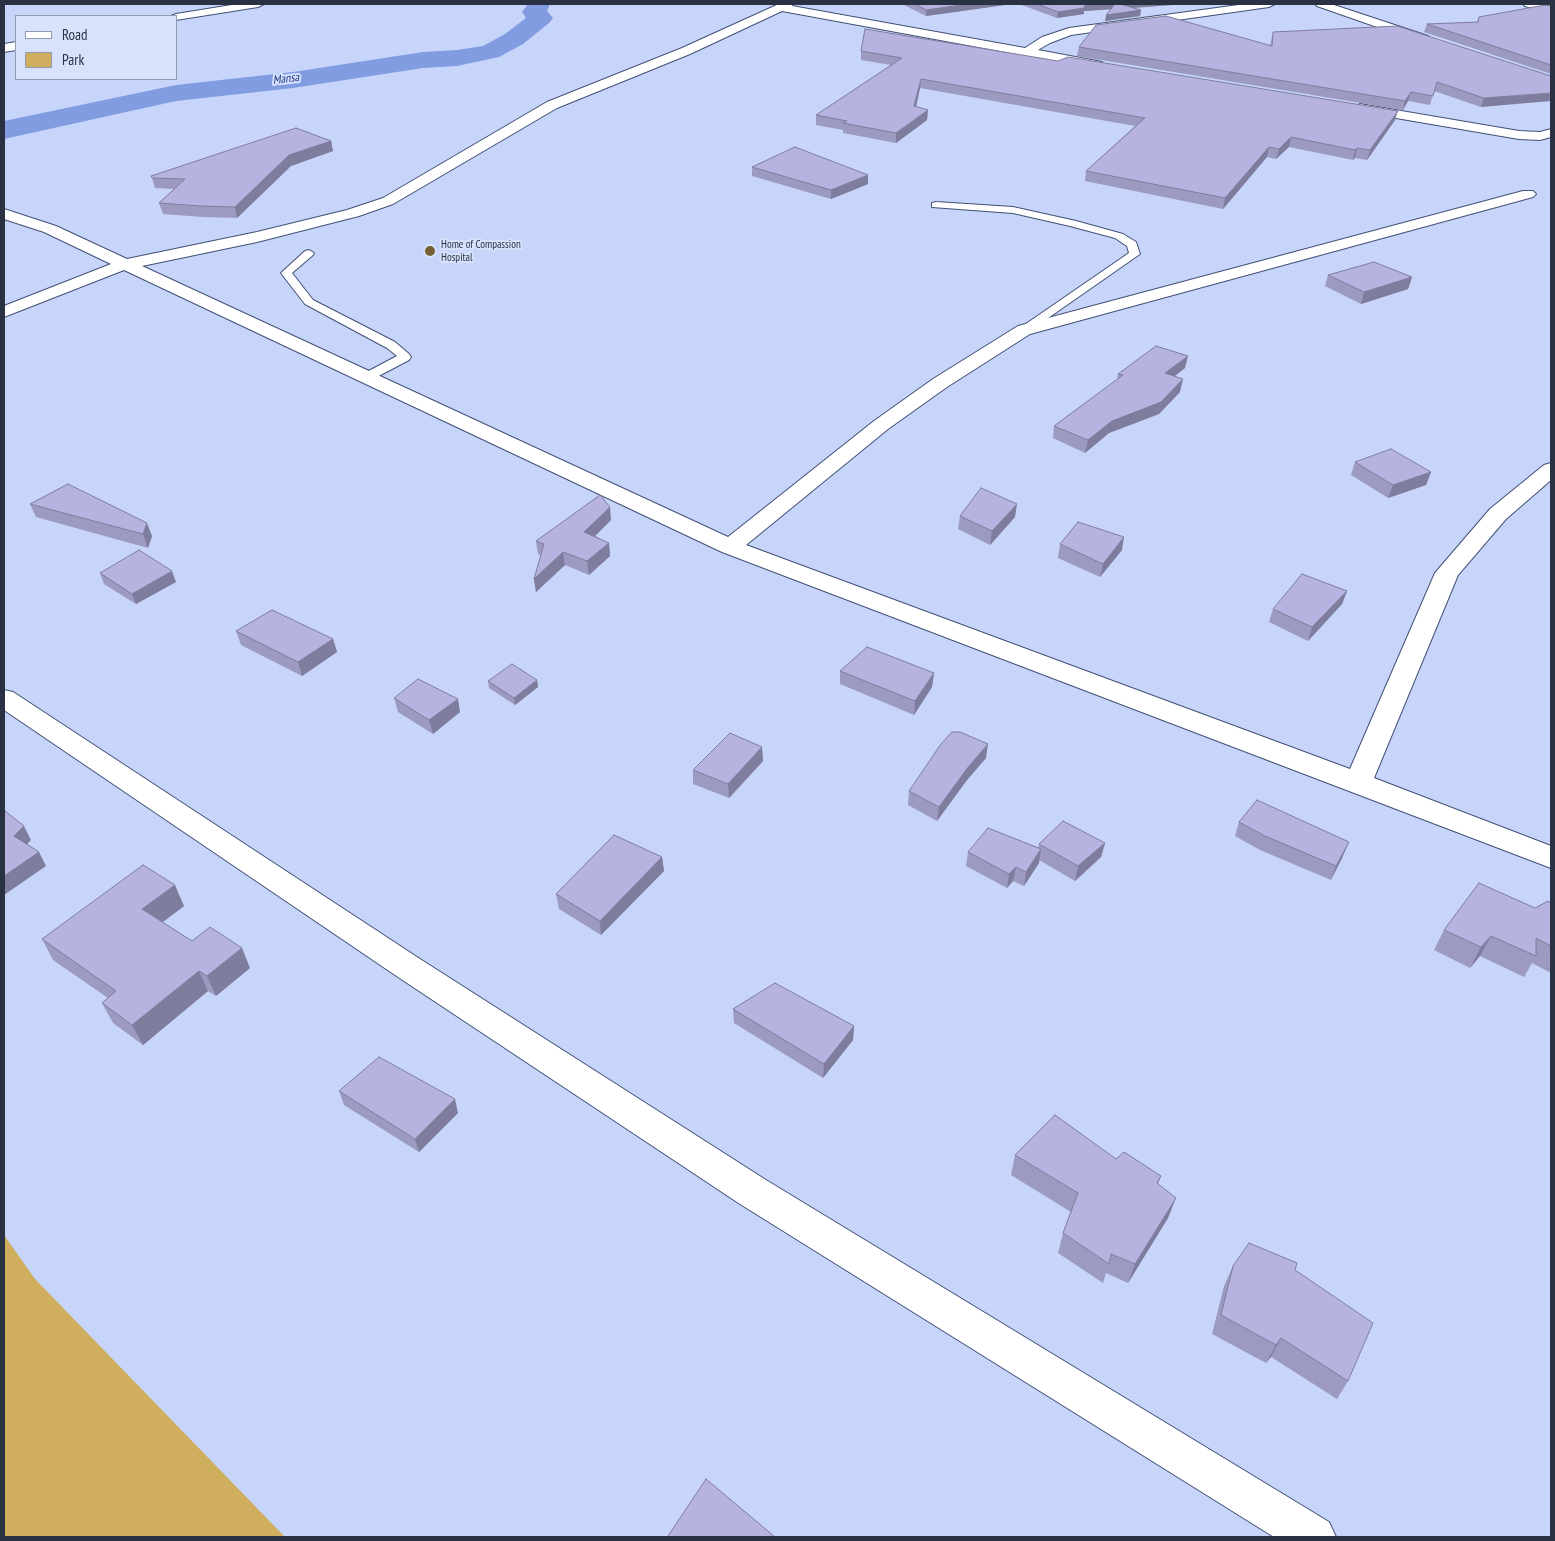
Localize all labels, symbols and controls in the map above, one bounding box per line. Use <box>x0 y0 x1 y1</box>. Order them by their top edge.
legend <box>15 15 178 80</box>
text: Road <box>62 25 88 44</box>
text: Park <box>62 50 84 69</box>
water label: Mansa <box>272 70 300 88</box>
place label: Home of Compassion Hospital <box>441 238 521 264</box>
marker: Home of Compassion Hospital <box>423 244 437 258</box>

